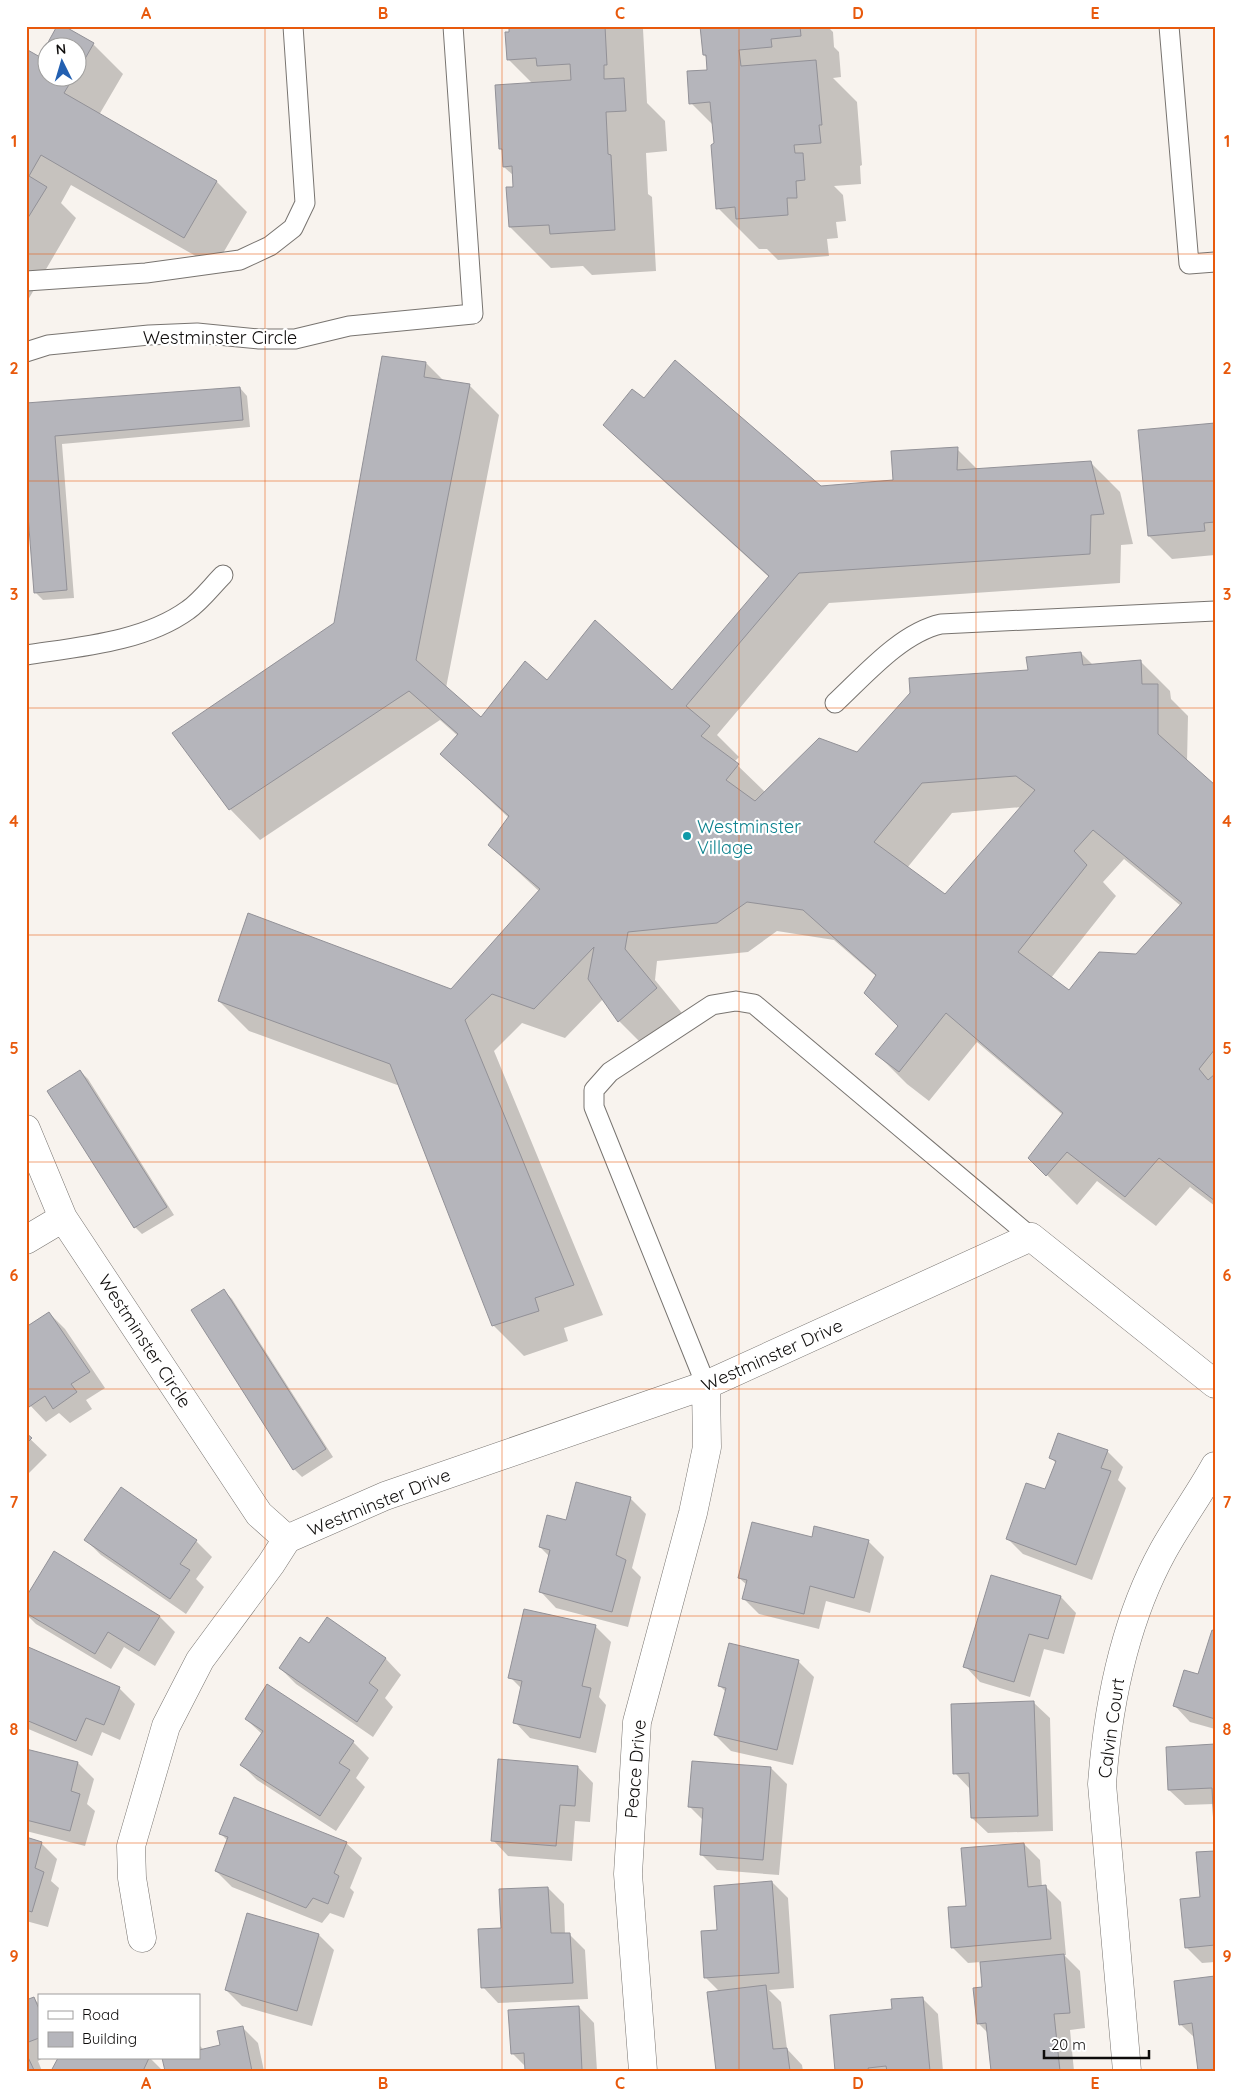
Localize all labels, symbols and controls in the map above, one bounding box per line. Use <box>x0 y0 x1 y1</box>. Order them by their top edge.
text: A <box>141 3 152 23</box>
text: B <box>378 3 388 23</box>
text: C <box>615 3 625 23</box>
text: D <box>852 3 864 23</box>
text: E <box>1090 3 1100 23</box>
north arrow <box>38 38 88 88</box>
text: N <box>55 40 67 58</box>
text: 1 <box>11 131 17 151</box>
text: 1 <box>1224 131 1230 151</box>
street label: Westminster Circle <box>143 326 297 349</box>
text: 2 <box>9 358 19 378</box>
text: 2 <box>1222 358 1232 378</box>
text: 3 <box>10 584 18 604</box>
text: 3 <box>1223 584 1231 604</box>
text: 4 <box>9 811 19 831</box>
text: 4 <box>1222 811 1232 831</box>
place label: Westminster Village <box>697 815 801 859</box>
marker: Westminster Village <box>681 830 693 842</box>
text: 5 <box>9 1038 19 1058</box>
text: 5 <box>1222 1038 1232 1058</box>
text: 6 <box>10 1265 19 1285</box>
text: 6 <box>1223 1265 1232 1285</box>
street label: Westminster Circle <box>93 1270 197 1412</box>
street label: Westminster Drive <box>698 1314 846 1396</box>
street label: Westminster Drive <box>304 1463 454 1541</box>
text: 7 <box>10 1492 19 1512</box>
text: 7 <box>1223 1492 1232 1512</box>
street label: Calvin Court <box>1093 1676 1129 1780</box>
street label: Peace Drive <box>619 1718 651 1820</box>
text: 8 <box>10 1719 19 1739</box>
text: 8 <box>1223 1719 1232 1739</box>
text: 9 <box>9 1946 19 1966</box>
text: 9 <box>1222 1946 1232 1966</box>
legend <box>38 1994 200 2060</box>
text: Road <box>82 2005 119 2024</box>
scale bar <box>1044 2027 1148 2059</box>
text: Building <box>82 2029 137 2048</box>
text: 20 m <box>1051 2035 1086 2054</box>
text: A <box>141 2073 152 2093</box>
text: B <box>378 2073 388 2093</box>
text: C <box>615 2073 625 2093</box>
text: D <box>852 2073 864 2093</box>
text: E <box>1090 2073 1100 2093</box>

